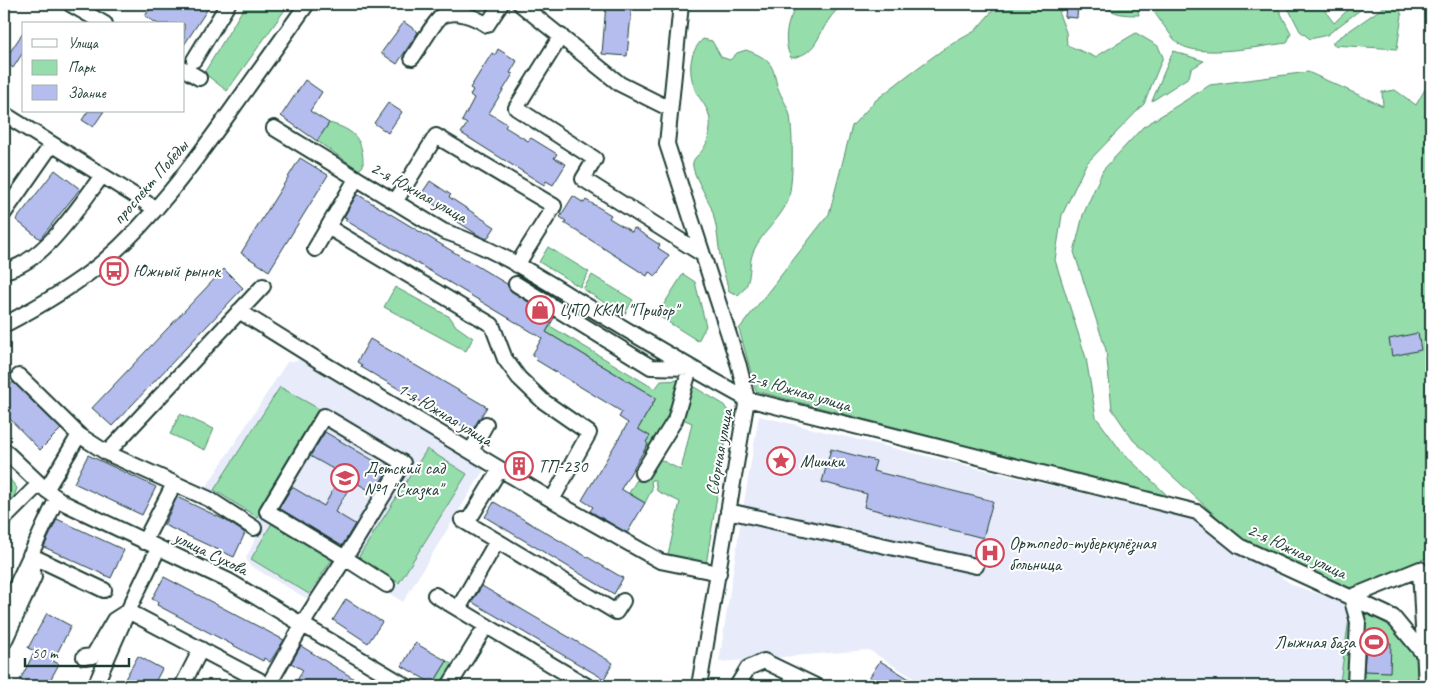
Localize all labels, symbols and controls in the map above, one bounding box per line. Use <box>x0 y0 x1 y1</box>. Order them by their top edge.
legend <box>22 22 185 112</box>
text: Улица <box>68 34 99 53</box>
text: Парк <box>68 58 96 77</box>
text: Здание <box>68 84 107 103</box>
street label: проспект Победы <box>107 134 194 229</box>
street label: 2-я Южная улица <box>367 156 473 228</box>
bus stop icon: Южный рынок <box>99 256 129 286</box>
place label: Южный рынок <box>133 260 222 282</box>
shop icon: ЦТО ККМ "Прибор" <box>525 295 555 325</box>
place label: ЦТО ККМ "Прибор" <box>559 299 682 321</box>
street label: 2-я Южная улица <box>745 366 855 417</box>
street label: 1-я Южная улица <box>393 377 498 452</box>
street label: Сборная улица <box>701 406 738 497</box>
place icon: Мишки <box>766 446 796 476</box>
place label: Мишки <box>800 450 846 472</box>
building icon: ТП-230 <box>504 451 534 481</box>
place label: ТП-230 <box>538 455 589 477</box>
place label: Детский сад №1 "Сказка" <box>364 457 447 501</box>
school or university icon: Детский сад №1 "Сказка" <box>330 463 360 493</box>
street label: 2-я Южная улица <box>1244 518 1352 584</box>
street label: улица Сухова <box>170 525 253 581</box>
place label: Ортопедо-туберкулёзная больница <box>1009 532 1157 575</box>
hospital icon: Ортопедо-туберкулёзная больница <box>975 538 1005 568</box>
sports icon: Лыжная база <box>1359 627 1389 657</box>
place label: Лыжная база <box>1275 631 1356 654</box>
scale bar <box>25 635 129 667</box>
text: 50 m <box>32 644 59 663</box>

